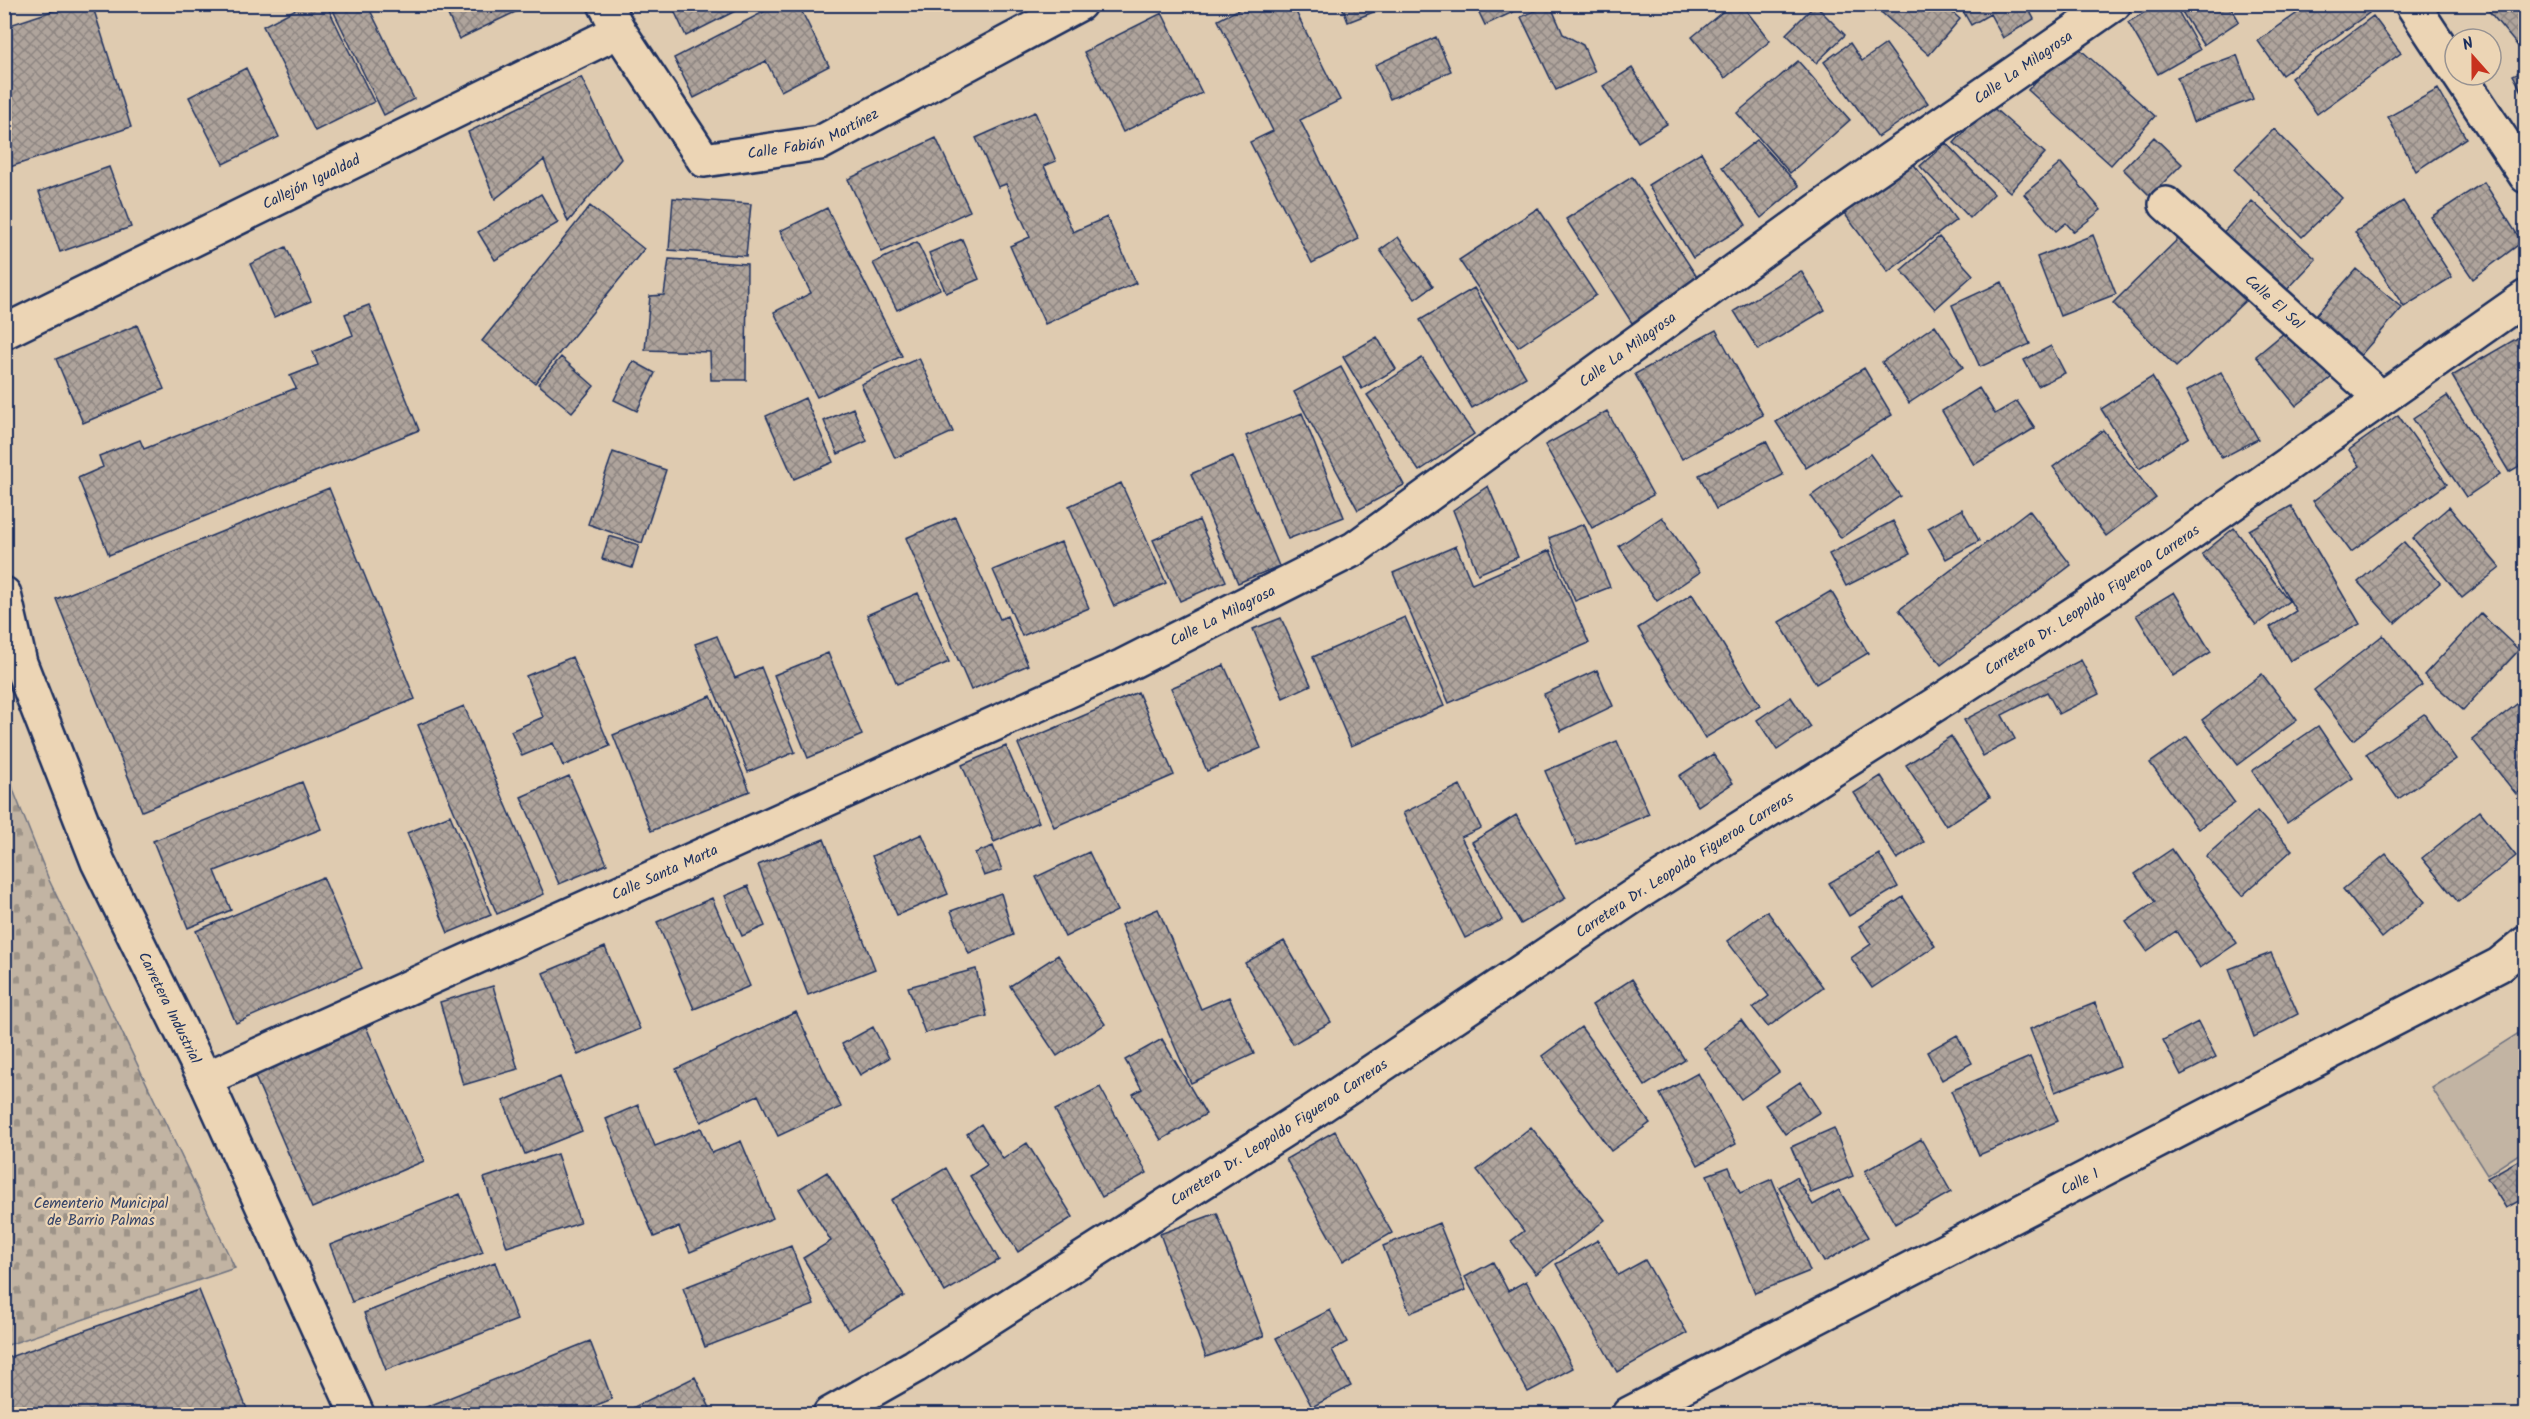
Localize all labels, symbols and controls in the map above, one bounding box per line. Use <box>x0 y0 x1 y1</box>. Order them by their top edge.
street label: Calle La Milagrosa <box>1969 25 2078 111</box>
north arrow <box>2443 27 2503 87</box>
text: N <box>2459 31 2477 58</box>
street label: Calle Fabián Martínez <box>746 102 884 166</box>
street label: Callejón Igualdad <box>258 148 365 217</box>
street label: Calle El Sol <box>2239 269 2309 336</box>
street label: Calle La Milagrosa <box>1574 306 1682 394</box>
street label: Carretera Dr. Leopoldo Figueroa Carreras <box>1980 519 2206 682</box>
street label: Calle La Milagrosa <box>1166 580 1280 653</box>
street label: Carretera Dr. Leopoldo Figueroa Carreras <box>1571 786 1799 945</box>
street label: Calle Santa Marta <box>608 839 722 908</box>
street label: Carretera Industrial <box>131 948 207 1069</box>
street label: Carretera Dr. Leopoldo Figueroa Carreras <box>1166 1053 1394 1213</box>
street label: Calle 1 <box>2056 1162 2104 1202</box>
park label: Cementerio Municipal de Barrio Palmas <box>33 1192 169 1233</box>

